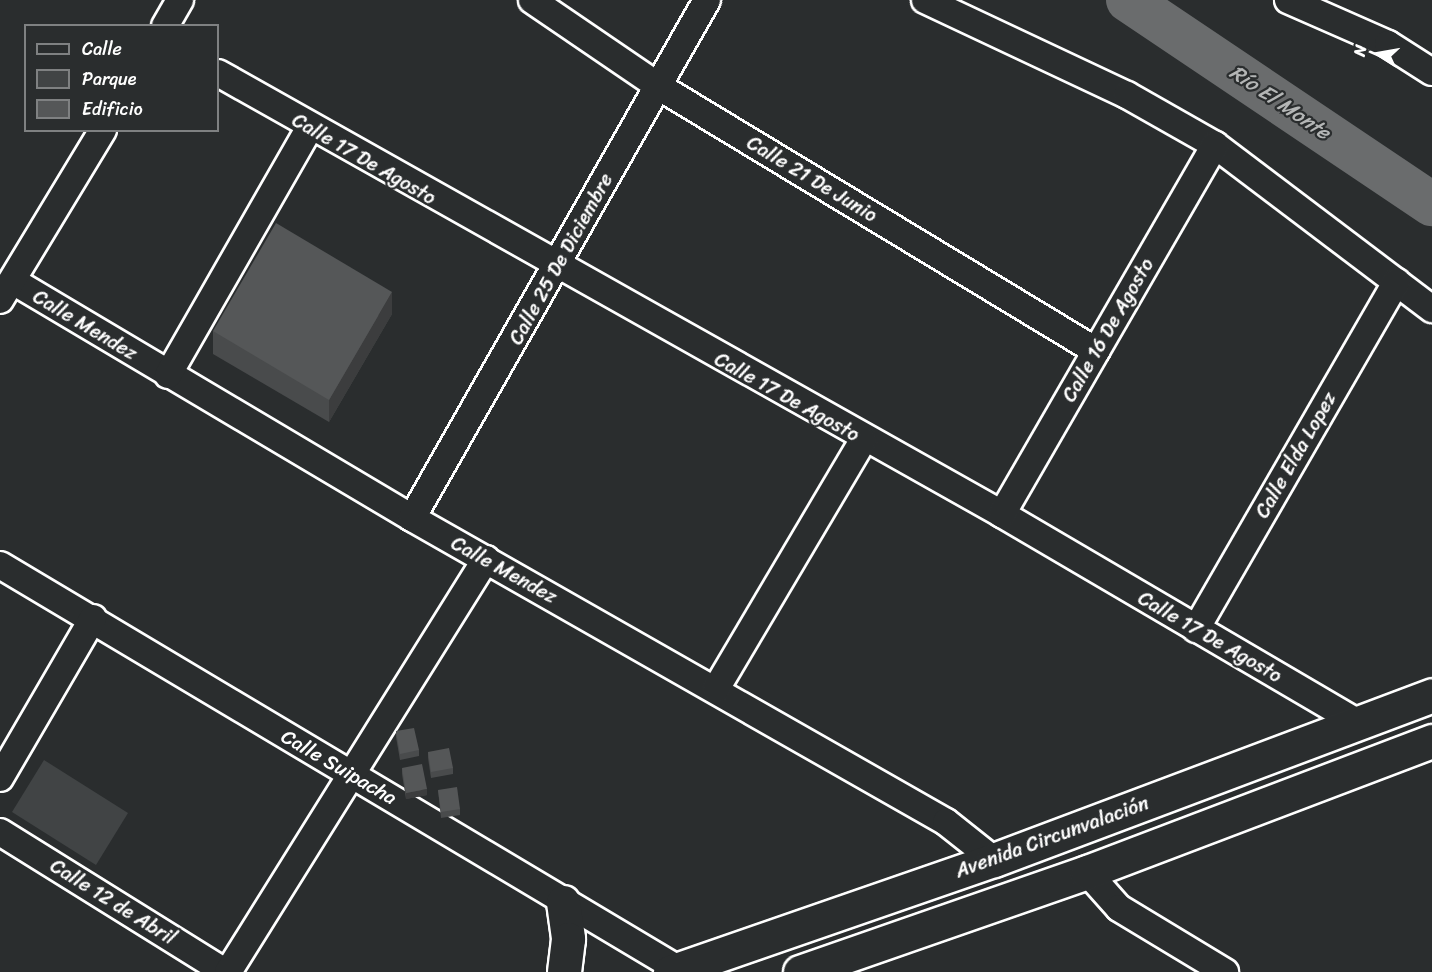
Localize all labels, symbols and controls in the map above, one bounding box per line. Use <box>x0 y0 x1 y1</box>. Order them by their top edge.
legend <box>24 24 219 132</box>
north arrow <box>1348 24 1408 84</box>
text: Calle <box>82 33 122 65</box>
text: N <box>1345 42 1375 59</box>
water label: Río El Monte <box>1225 59 1335 145</box>
text: Parque <box>82 63 136 95</box>
text: Edificio <box>82 93 143 125</box>
street label: Calle 17 De Agosto <box>287 108 441 210</box>
street label: Calle 21 De Junio <box>742 130 882 228</box>
street label: Calle 25 De Diciembre <box>504 169 618 349</box>
street label: Calle 16 De Agosto <box>1057 254 1159 406</box>
street label: Calle Mendez <box>29 285 141 365</box>
street label: Calle 17 De Agosto <box>710 347 864 447</box>
street label: Calle Elda Lopez <box>1250 388 1342 522</box>
street label: Calle Mendez <box>447 531 561 609</box>
street label: Calle 17 De Agosto <box>1133 586 1287 688</box>
street label: Calle Suipacha <box>277 724 401 810</box>
street label: Avenida Circunvalación <box>952 791 1152 883</box>
street label: Calle 12 de Abril <box>45 854 181 950</box>

